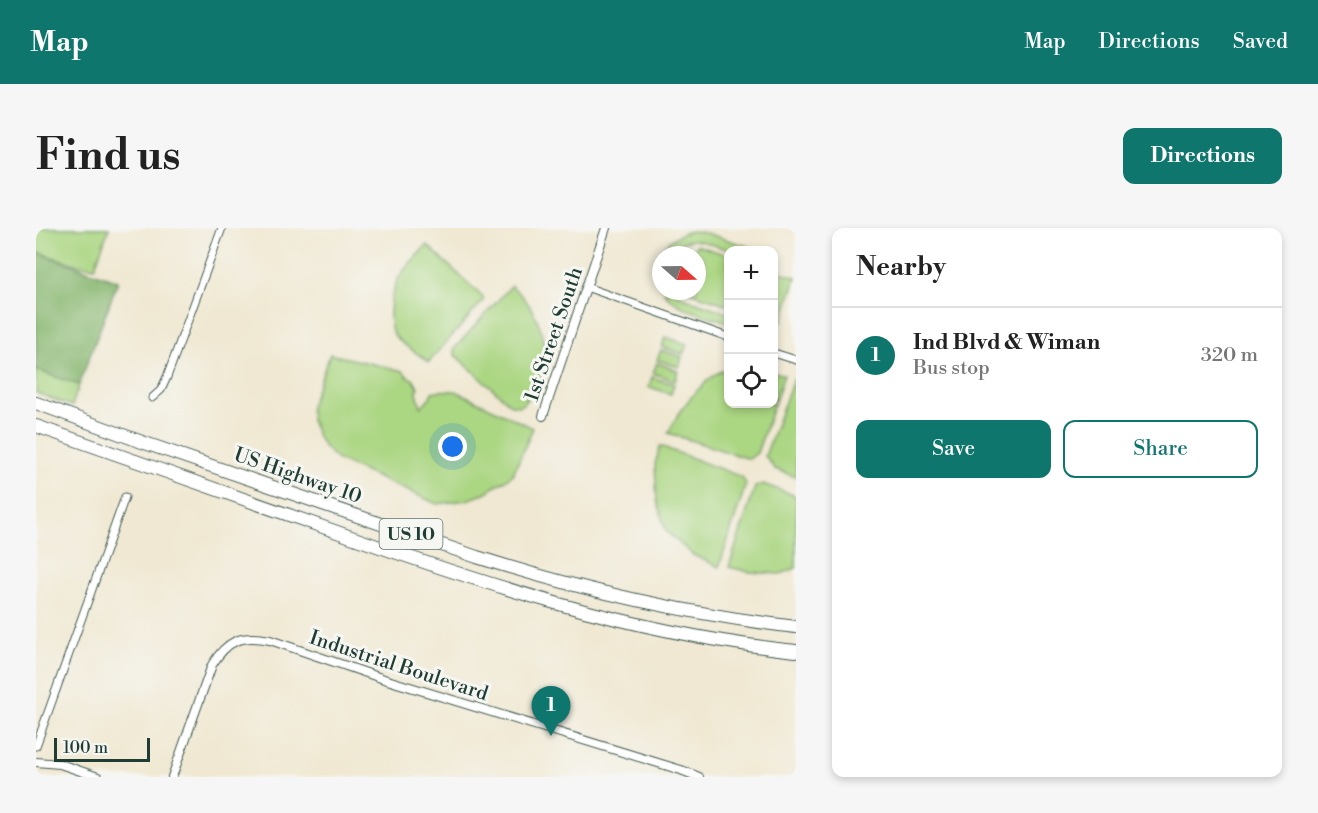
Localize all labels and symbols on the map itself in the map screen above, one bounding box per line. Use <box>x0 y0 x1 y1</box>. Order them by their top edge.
north arrow <box>652 246 706 300</box>
street label: 1st Street South <box>520 264 589 405</box>
your location <box>438 432 467 461</box>
street label: US Highway 10 <box>230 443 365 510</box>
road number: US 10 <box>380 519 442 549</box>
street label: Industrial Boulevard <box>306 626 492 707</box>
pin: 1 <box>532 686 570 736</box>
scale bar <box>54 735 150 762</box>

